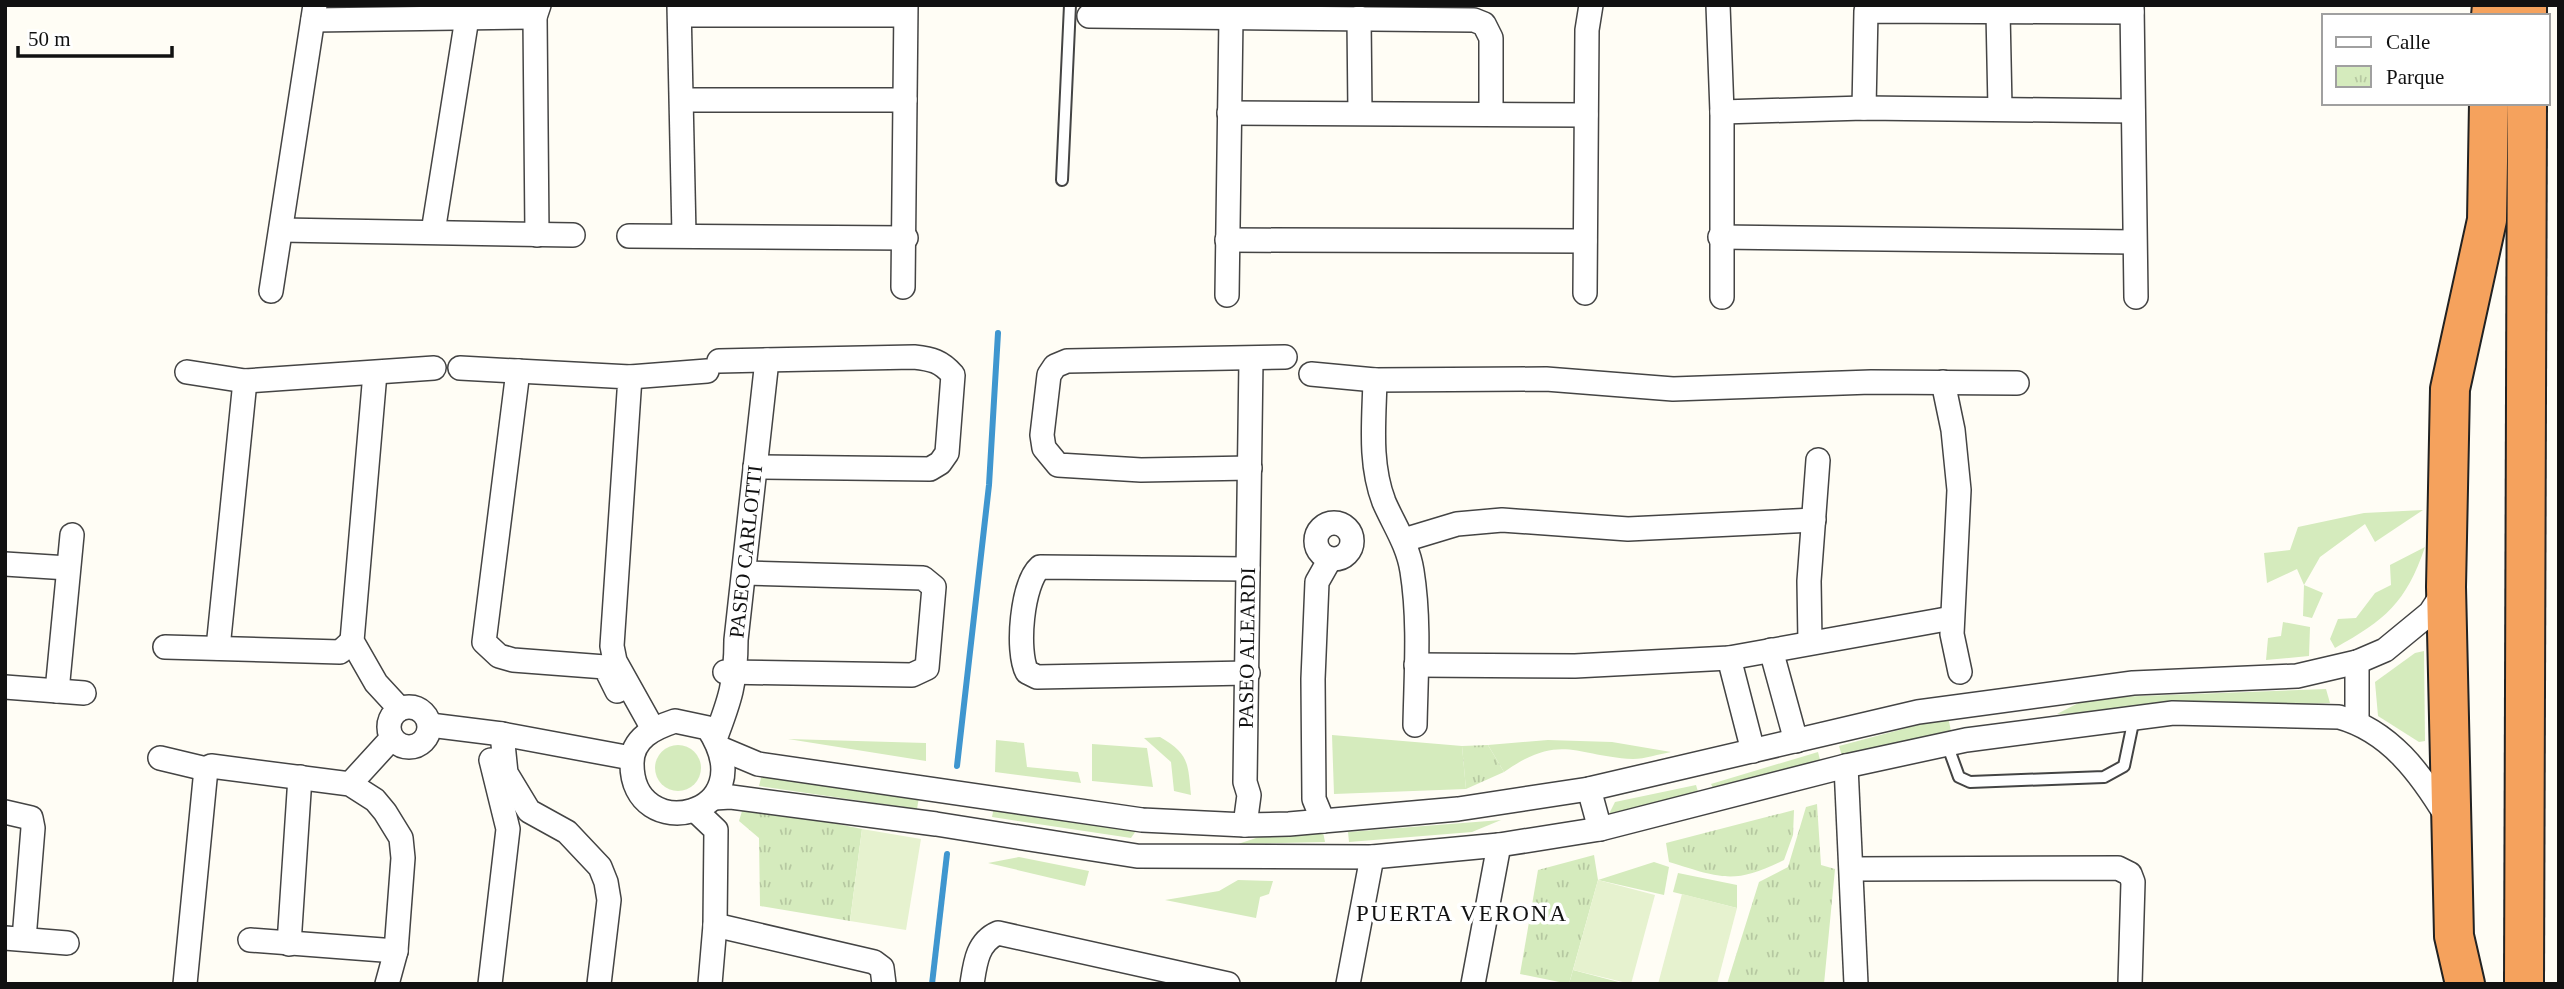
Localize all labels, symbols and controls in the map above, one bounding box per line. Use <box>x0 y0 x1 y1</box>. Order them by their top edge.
scale bar <box>18 14 172 58</box>
legend <box>2322 14 2550 105</box>
text: 50 m <box>28 27 71 51</box>
text: Calle <box>2386 30 2430 54</box>
text: Parque <box>2386 65 2444 89</box>
street label: PASEO CARLOTTI <box>724 464 767 639</box>
street label: PASEO ALEARDI <box>1234 567 1260 728</box>
district label: PUERTA VERONA <box>1356 901 1568 926</box>

